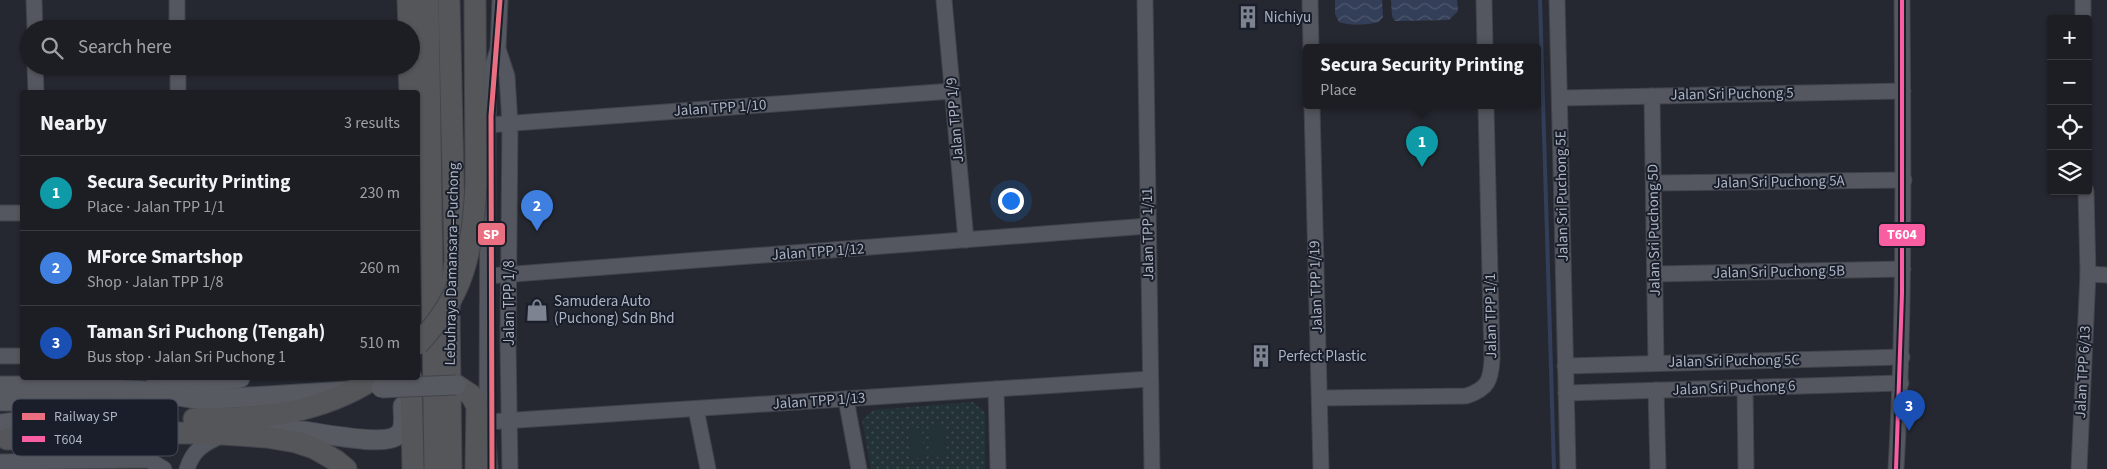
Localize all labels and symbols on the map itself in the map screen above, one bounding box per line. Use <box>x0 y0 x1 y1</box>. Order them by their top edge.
building icon: Nichiyu <box>1235 4 1261 30</box>
place label: Nichiyu <box>1264 7 1311 28</box>
street label: Jalan TPP 1/9 <box>941 76 969 164</box>
street label: Jalan Sri Puchong 5 <box>1670 82 1794 106</box>
street label: Jalan TPP 1/10 <box>673 94 767 122</box>
pin: 1 <box>1406 126 1438 167</box>
street label: Jalan Sri Puchong 5E <box>1550 130 1574 262</box>
street label: Lebuhraya Damansara–Puchong <box>440 162 464 366</box>
street label: Jalan Sri Puchong 5D <box>1642 164 1666 296</box>
street label: Jalan Sri Puchong 5A <box>1713 170 1846 194</box>
street label: Jalan TPP 1/11 <box>1137 187 1159 281</box>
your location <box>998 188 1024 214</box>
pin: 2 <box>521 190 553 231</box>
line badge: SP <box>477 222 506 246</box>
line badge: T604 <box>1878 223 1926 247</box>
text: SP <box>483 225 499 245</box>
text: T604 <box>1887 225 1918 245</box>
street label: Jalan TPP 1/12 <box>771 238 865 266</box>
street label: Jalan TPP 1/19 <box>1304 240 1328 334</box>
street label: Jalan TPP 1/8 <box>499 260 520 346</box>
street label: Jalan Sri Puchong 5B <box>1713 260 1845 284</box>
street label: Jalan TPP 1/1 <box>1480 273 1502 359</box>
place label: Samudera Auto (Puchong) Sdn Bhd <box>554 291 675 329</box>
shop icon: Samudera Auto (Puchong) Sdn Bhd <box>524 297 550 323</box>
street label: Jalan TPP 6/13 <box>2070 325 2096 419</box>
building icon: Perfect Plastic <box>1248 343 1274 369</box>
place label: Perfect Plastic <box>1278 346 1367 367</box>
street label: Jalan Sri Puchong 5C <box>1668 349 1801 373</box>
street label: Jalan Sri Puchong 6 <box>1672 375 1796 401</box>
street label: Jalan TPP 1/13 <box>772 387 866 415</box>
pin: 3 <box>1893 390 1925 431</box>
legend <box>12 399 178 456</box>
text: Railway SP <box>54 407 118 427</box>
text: T604 <box>54 430 82 450</box>

